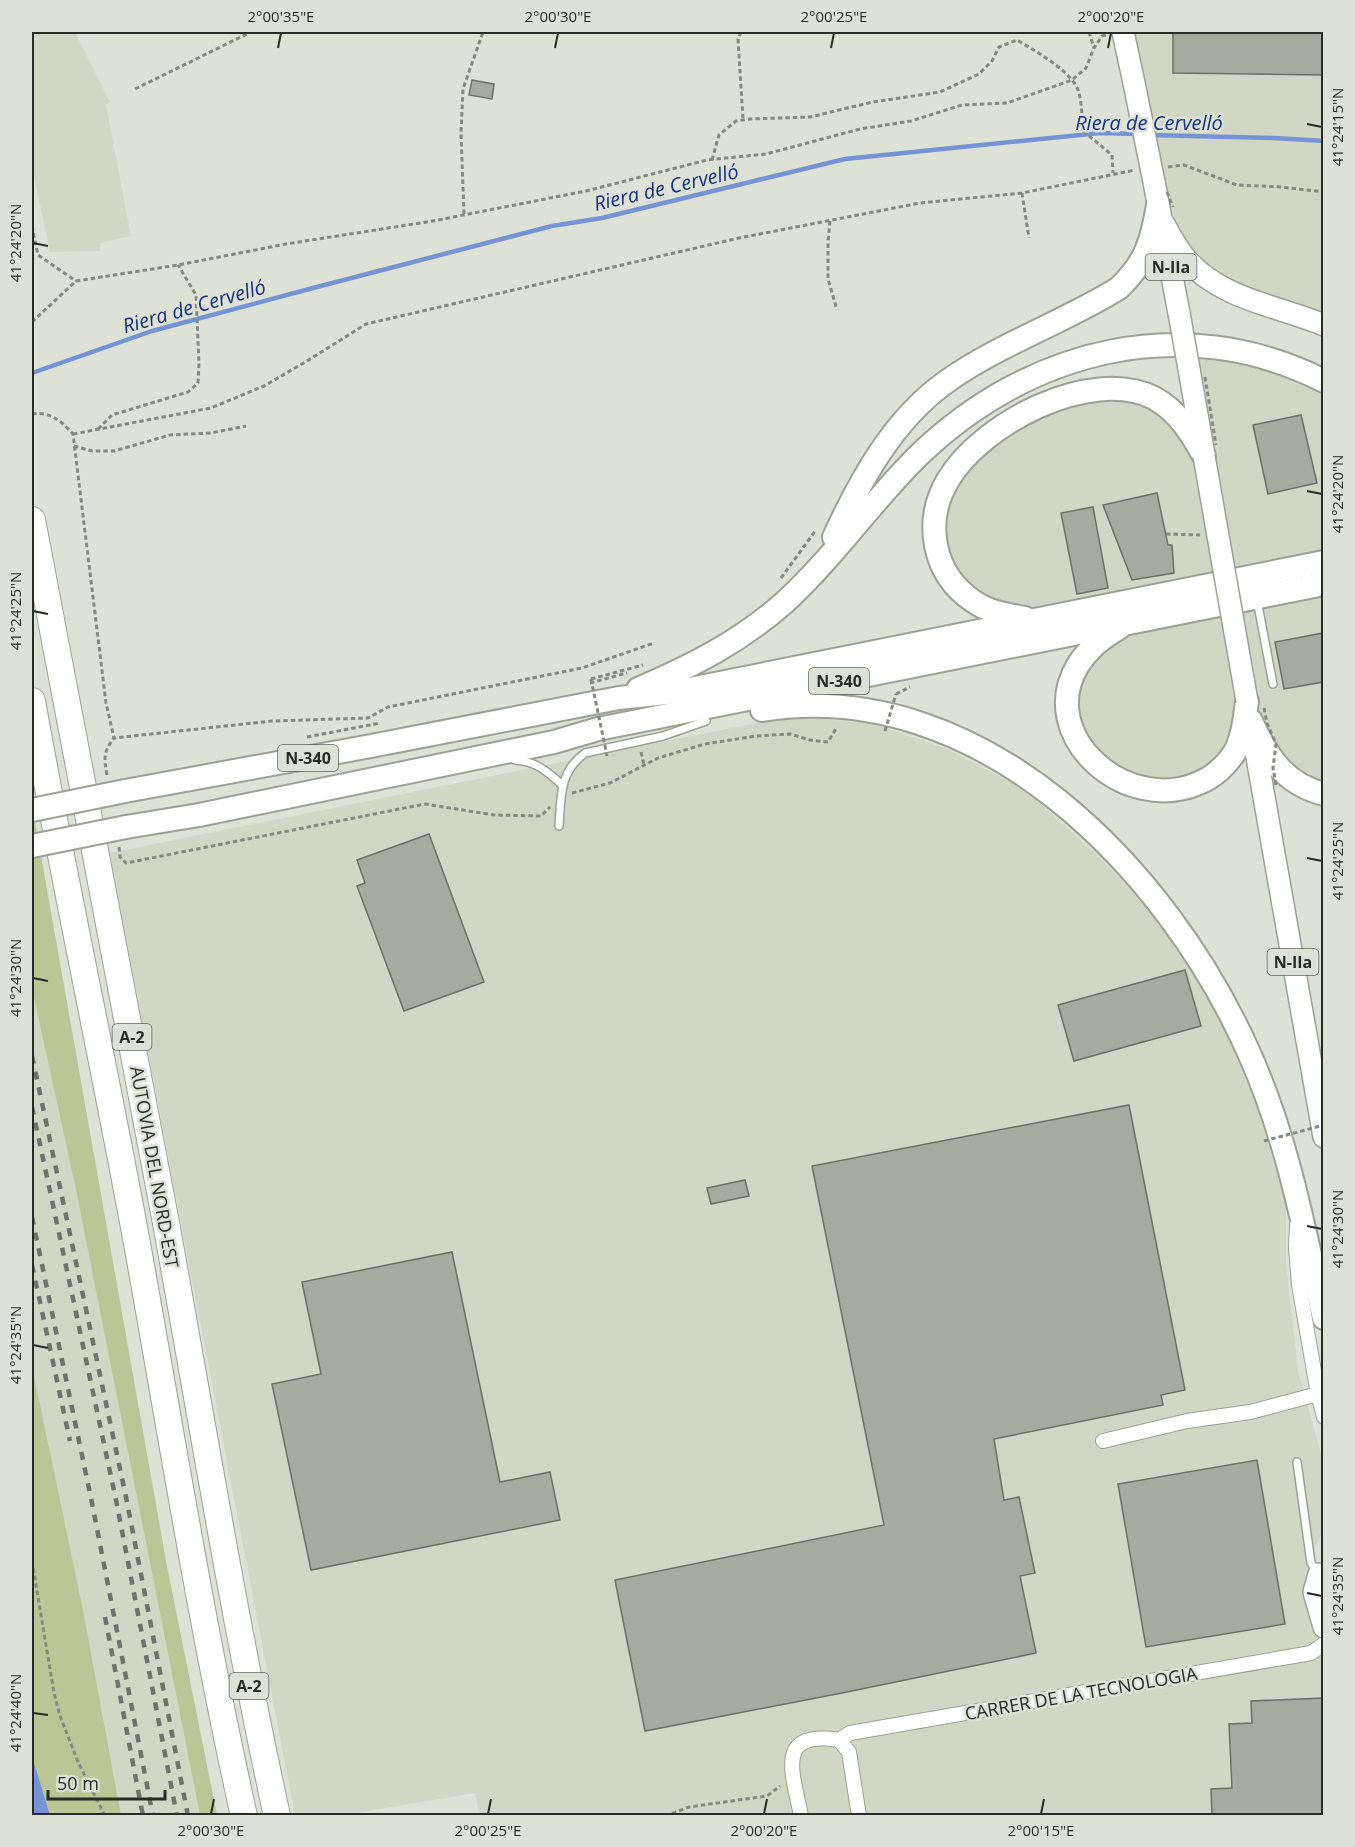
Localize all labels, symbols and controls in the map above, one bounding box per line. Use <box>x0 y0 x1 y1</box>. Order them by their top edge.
text: 2°00'35"E <box>248 6 314 26</box>
text: 2°00'30"E <box>525 6 591 26</box>
text: 2°00'25"E <box>801 6 867 26</box>
text: 2°00'20"E <box>1078 6 1144 26</box>
text: 41°24'15"N <box>1327 88 1347 166</box>
water label: Riera de Cervelló <box>1075 109 1223 136</box>
water label: Riera de Cervelló <box>591 157 741 217</box>
text: 41°24'20"N <box>5 204 25 282</box>
road number: N-IIa <box>1146 254 1196 280</box>
water label: Riera de Cervelló <box>119 273 269 339</box>
text: 41°24'20"N <box>1327 455 1347 533</box>
text: 41°24'25"N <box>5 572 25 650</box>
road number: N-340 <box>809 668 869 694</box>
road number: N-340 <box>278 745 338 771</box>
text: 41°24'25"N <box>1327 822 1347 900</box>
text: 41°24'30"N <box>5 939 25 1017</box>
road number: N-IIa <box>1268 949 1318 975</box>
road number: A-2 <box>112 1024 152 1050</box>
street label: AUTOVIA DEL NORD-EST <box>125 1064 185 1270</box>
text: 41°24'30"N <box>1327 1190 1347 1268</box>
text: 41°24'35"N <box>5 1306 25 1384</box>
text: 41°24'35"N <box>1327 1557 1347 1635</box>
street label: CARRER DE LA TECNOLOGIA <box>963 1661 1200 1725</box>
road number: A-2 <box>230 1673 268 1699</box>
text: 41°24'40"N <box>5 1674 25 1752</box>
scale bar <box>48 1763 165 1801</box>
text: 50 m <box>57 1771 99 1795</box>
text: 2°00'30"E <box>178 1820 244 1840</box>
text: 2°00'25"E <box>455 1820 521 1840</box>
text: 2°00'20"E <box>731 1820 797 1840</box>
text: 2°00'15"E <box>1008 1820 1074 1840</box>

